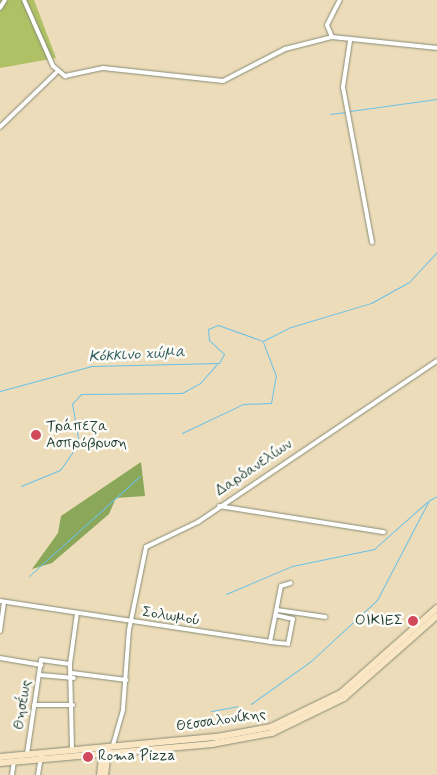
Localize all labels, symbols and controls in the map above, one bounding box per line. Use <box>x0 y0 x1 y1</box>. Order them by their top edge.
water label: Κόκκινο χώμα <box>88 343 186 367</box>
place label: Τράπεζα Ασπρόβρυση <box>46 417 127 452</box>
marker: Τράπεζα Ασπρόβρυση <box>30 429 42 441</box>
street label: Δαρδανελίων <box>212 436 296 500</box>
street label: Σολωμού <box>141 604 201 630</box>
place label: ΟΙΚΙΕΣ <box>355 612 403 630</box>
marker: ΟΙΚΙΕΣ <box>407 615 419 627</box>
street label: Θησέως <box>10 679 36 731</box>
street label: Θεσσαλονίκης <box>175 706 267 736</box>
place label: Roma Pizza <box>98 748 174 766</box>
marker: Roma Pizza <box>82 751 94 763</box>

